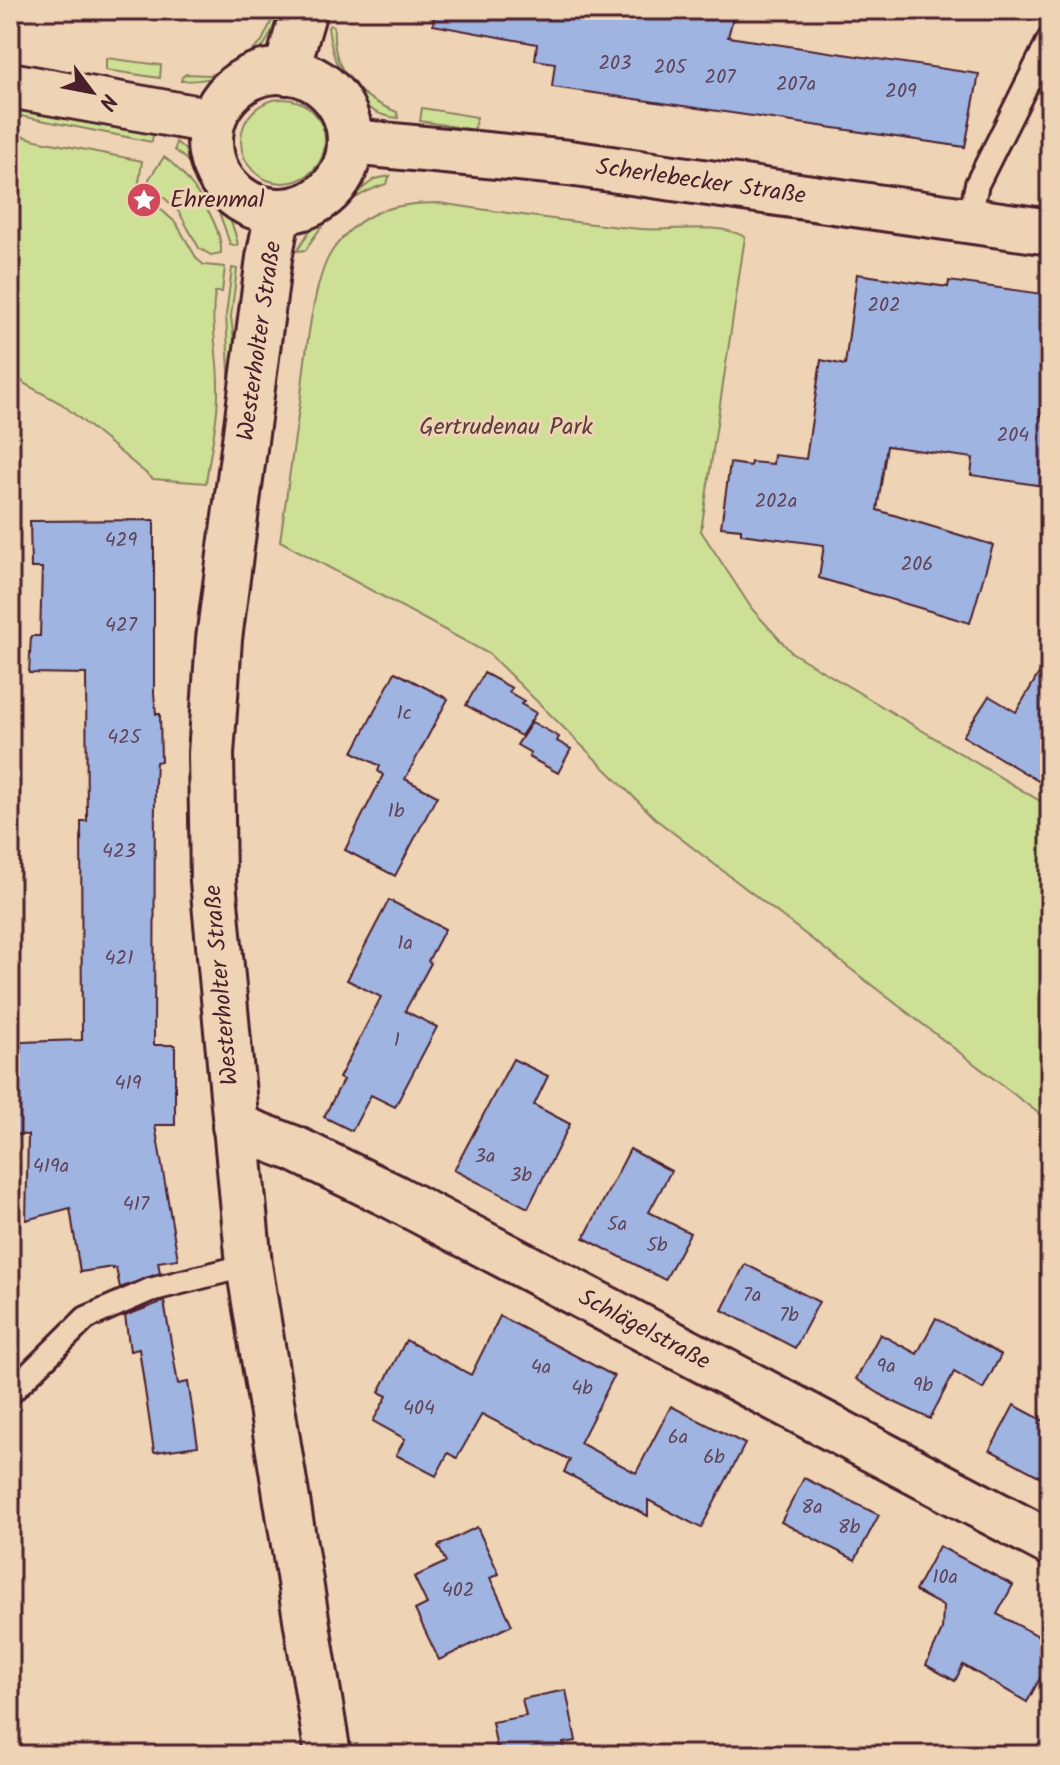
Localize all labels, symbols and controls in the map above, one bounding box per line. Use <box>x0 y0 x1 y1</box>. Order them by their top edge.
house number: 203 <box>598 48 632 80</box>
north arrow <box>52 52 132 132</box>
house number: 205 <box>654 52 687 84</box>
house number: 207 <box>705 62 736 94</box>
house number: 207a <box>776 69 816 101</box>
house number: 209 <box>885 76 917 108</box>
text: N <box>88 86 125 117</box>
street label: Scherlebecker Straße <box>594 148 809 216</box>
place icon: Ehrenmal <box>125 181 163 219</box>
place label: Ehrenmal <box>170 181 265 220</box>
street label: Westerholter Straße <box>227 238 293 443</box>
house number: 202 <box>867 290 901 322</box>
park label: Gertrudenau Park <box>419 408 594 447</box>
house number: 204 <box>997 420 1029 452</box>
house number: 202a <box>755 486 797 518</box>
house number: 429 <box>105 525 137 557</box>
house number: 206 <box>901 549 933 581</box>
house number: 427 <box>105 610 138 642</box>
house number: 1c <box>396 698 412 730</box>
house number: 425 <box>107 722 142 754</box>
house number: 1b <box>388 796 405 828</box>
house number: 423 <box>102 836 136 868</box>
street label: Westerholter Straße <box>194 883 250 1087</box>
house number: 1a <box>397 928 413 960</box>
house number: 421 <box>105 943 133 975</box>
house number: 1 <box>394 1025 400 1057</box>
house number: 419 <box>114 1068 142 1100</box>
house number: 3a <box>475 1141 495 1173</box>
house number: 419a <box>33 1151 69 1183</box>
house number: 3b <box>510 1160 532 1192</box>
house number: 417 <box>123 1189 150 1221</box>
house number: 5a <box>607 1209 627 1241</box>
house number: 5b <box>646 1230 668 1262</box>
street label: Schlägelstraße <box>571 1279 717 1381</box>
house number: 7a <box>743 1280 761 1312</box>
house number: 7b <box>779 1300 799 1332</box>
house number: 9a <box>876 1351 896 1383</box>
house number: 4a <box>531 1352 551 1384</box>
house number: 9b <box>913 1370 934 1402</box>
house number: 4b <box>571 1373 593 1405</box>
house number: 404 <box>403 1393 435 1425</box>
house number: 6a <box>668 1422 688 1454</box>
house number: 6b <box>703 1442 725 1474</box>
house number: 8a <box>801 1492 823 1524</box>
house number: 8b <box>838 1512 861 1544</box>
house number: 10a <box>932 1562 958 1594</box>
house number: 402 <box>442 1575 474 1607</box>

